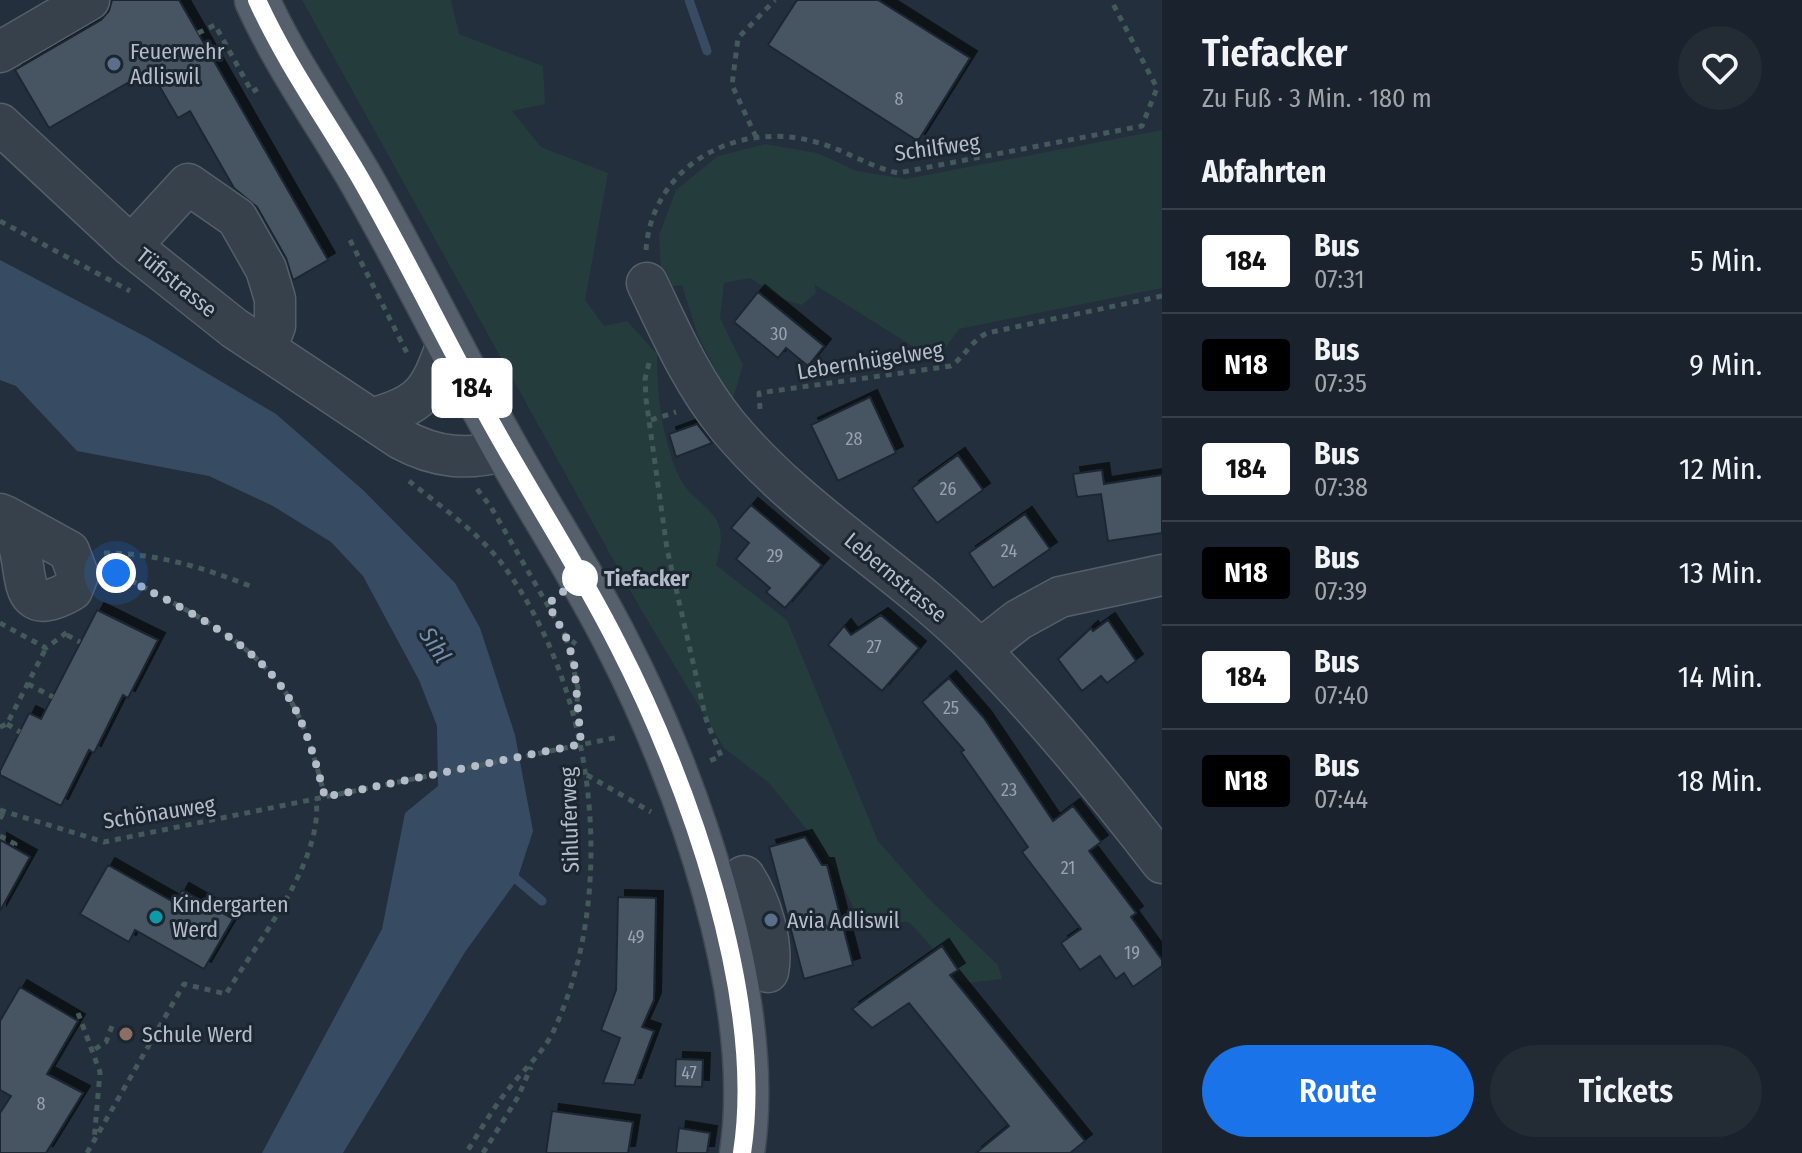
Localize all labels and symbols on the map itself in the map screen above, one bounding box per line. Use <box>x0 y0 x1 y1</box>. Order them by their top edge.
place label: Feuerwehr Adliswil <box>130 38 225 90</box>
marker: Feuerwehr Adliswil <box>105 55 123 73</box>
house number: 8 <box>895 88 904 110</box>
street label: Schilfweg <box>893 128 982 167</box>
street label: Tüfistrasse <box>131 242 222 323</box>
house number: 30 <box>770 323 788 345</box>
street label: Lebernhügelweg <box>795 336 946 385</box>
line badge: 184 <box>426 362 518 414</box>
house number: 28 <box>846 428 862 450</box>
house number: 26 <box>940 478 957 500</box>
street label: Lebernstrasse <box>839 527 952 628</box>
house number: 24 <box>1001 540 1017 562</box>
house number: 29 <box>767 545 783 567</box>
your location <box>96 553 136 593</box>
marker: Tiefacker <box>563 561 597 595</box>
place label: Tiefacker <box>604 565 690 592</box>
water label: Sihl <box>413 621 457 668</box>
house number: 27 <box>866 636 882 658</box>
house number: 25 <box>943 697 959 719</box>
street label: Sihluferweg <box>554 766 585 873</box>
house number: 23 <box>1001 779 1017 801</box>
street label: Schönauweg <box>101 790 218 835</box>
house number: 21 <box>1061 857 1075 879</box>
place label: Kindergarten Werd <box>172 891 289 943</box>
place label: Avia Adliswil <box>787 907 900 934</box>
marker: Kindergarten Werd <box>147 908 165 926</box>
marker: Avia Adliswil <box>762 911 780 929</box>
house number: 49 <box>627 926 645 948</box>
house number: 19 <box>1124 942 1140 964</box>
place label: Schule Werd <box>142 1021 253 1048</box>
marker: Schule Werd <box>117 1025 135 1043</box>
house number: 47 <box>681 1062 697 1084</box>
house number: 8 <box>37 1093 46 1115</box>

